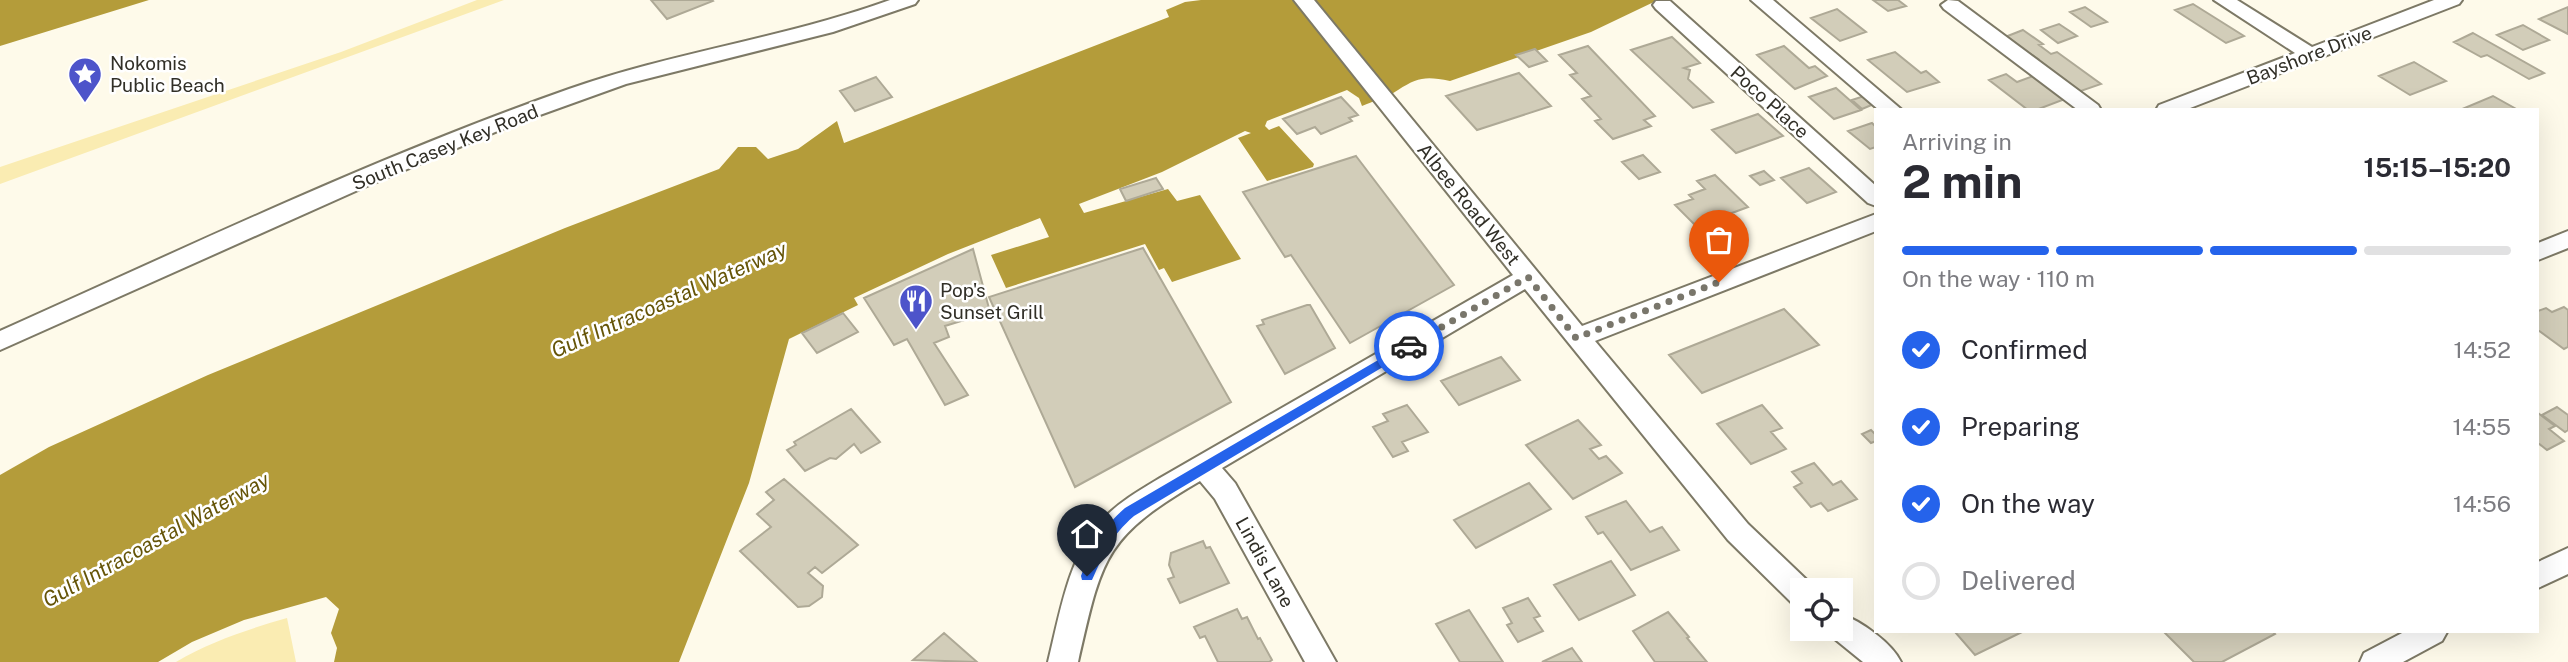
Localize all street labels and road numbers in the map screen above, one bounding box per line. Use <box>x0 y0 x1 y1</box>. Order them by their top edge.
street label: Bayshore Drive <box>2243 21 2375 89</box>
street label: Poco Place <box>1726 61 1814 143</box>
street label: South Casey Key Road <box>349 100 541 194</box>
street label: Albee Road West <box>1413 139 1525 269</box>
street label: Lindis Lane <box>1231 513 1299 611</box>

